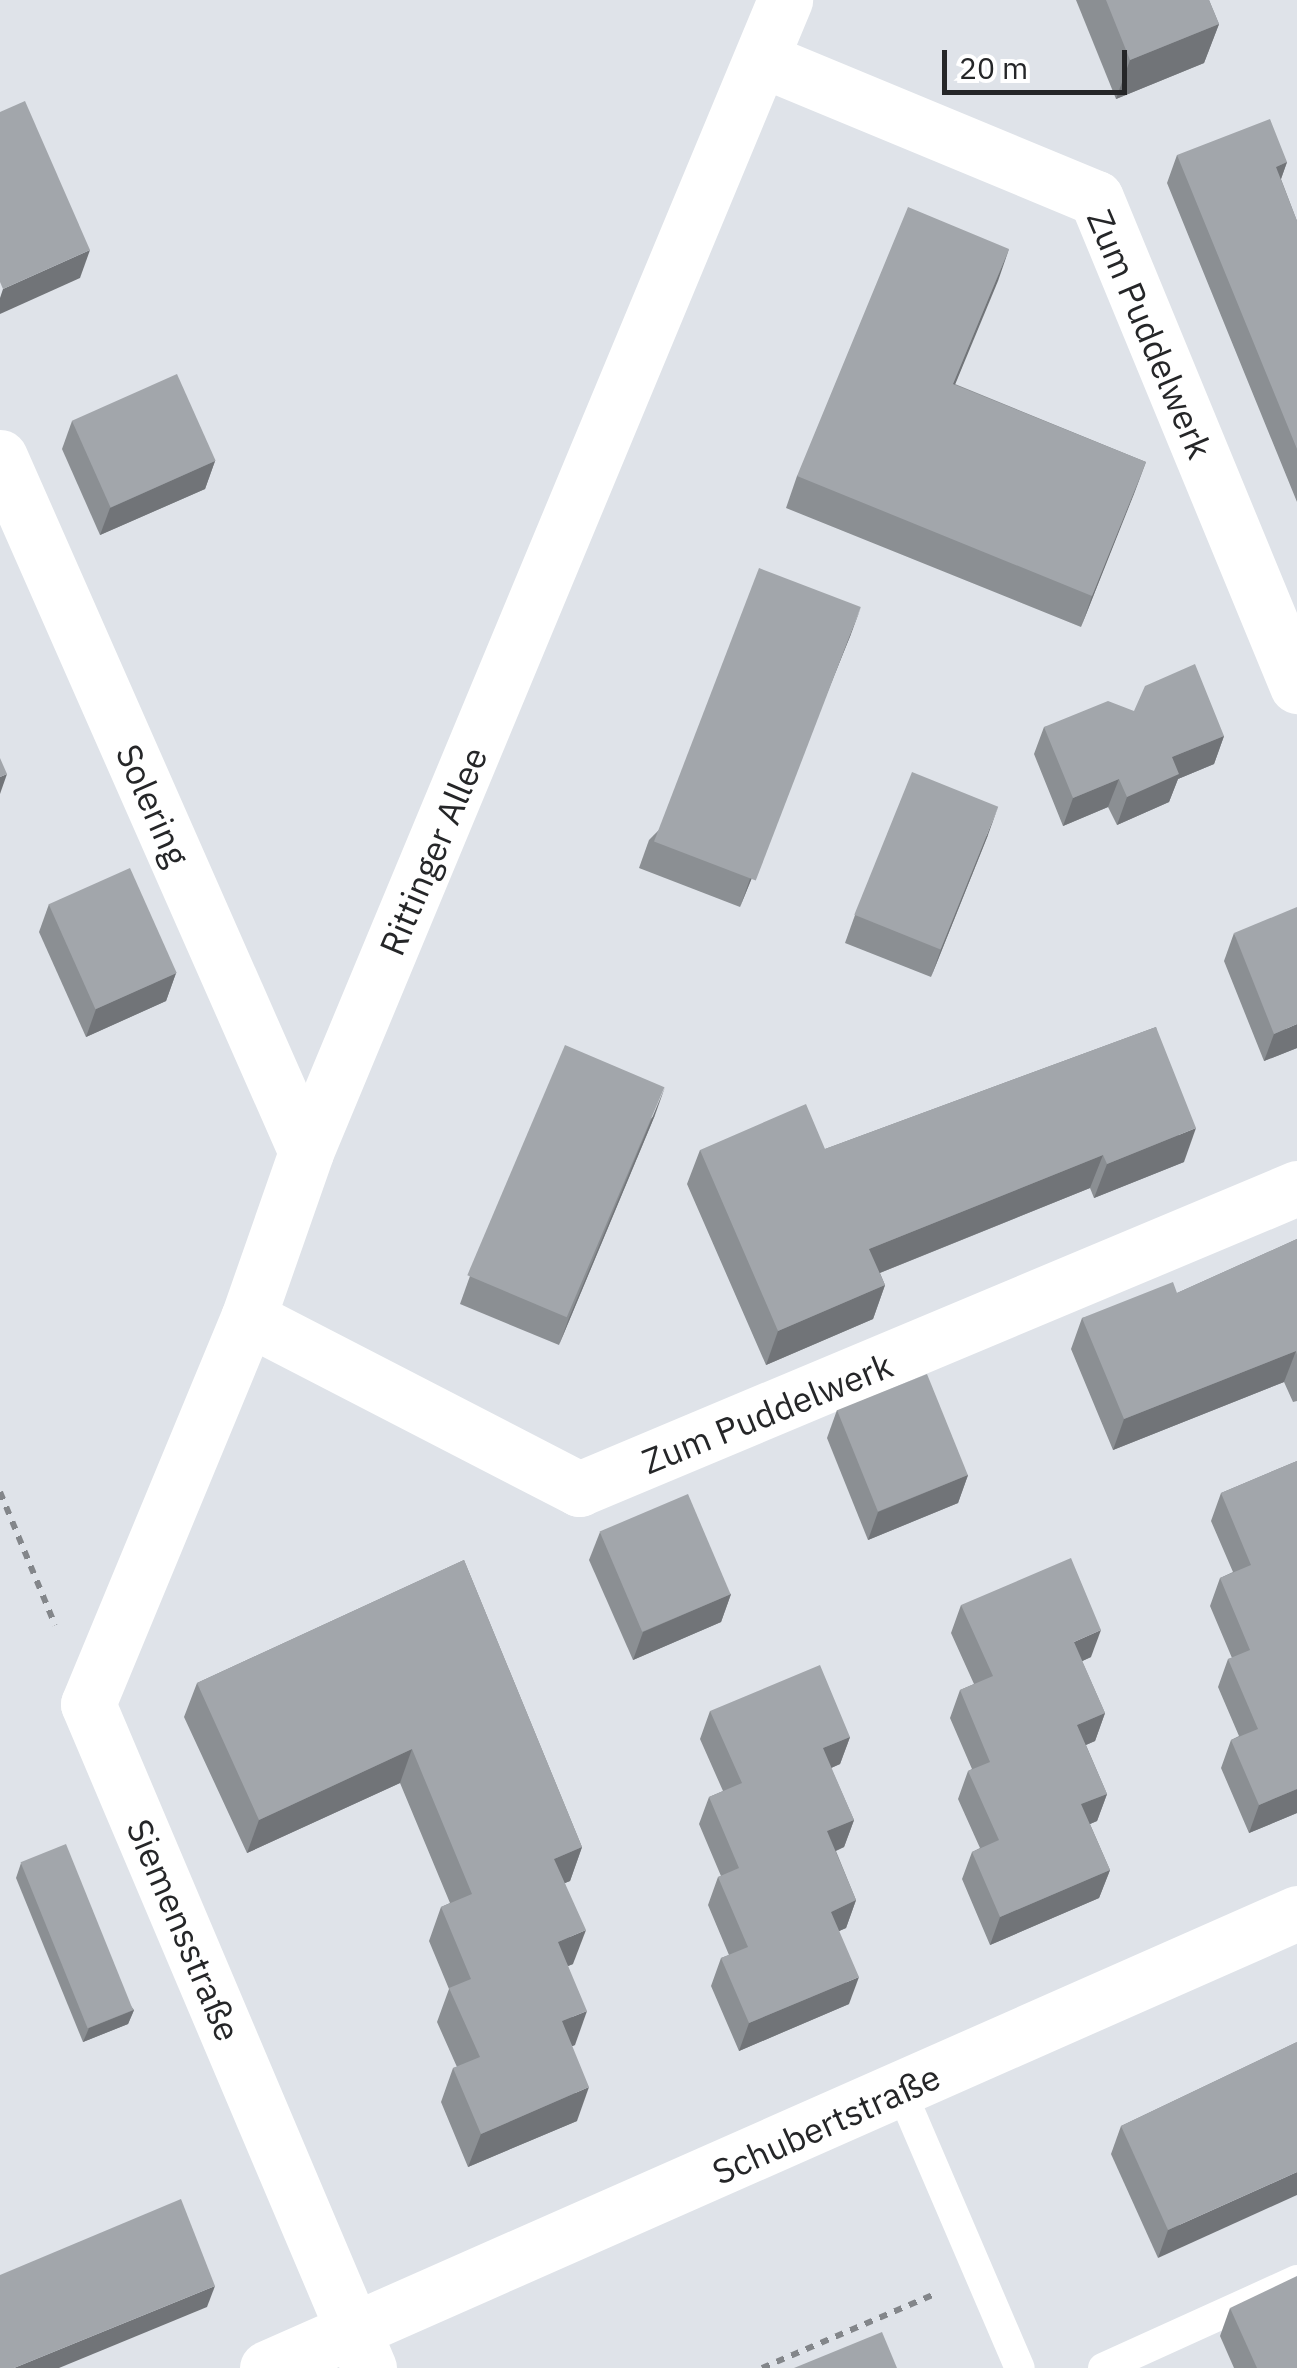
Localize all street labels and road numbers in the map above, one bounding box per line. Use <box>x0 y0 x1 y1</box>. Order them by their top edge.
street label: Zum Puddelwerk <box>1079 203 1221 465</box>
street label: Solering <box>108 738 198 872</box>
street label: Rittinger Allee <box>370 740 496 962</box>
street label: Zum Puddelwerk <box>636 1344 898 1482</box>
street label: Siemensstraße <box>118 1813 250 2047</box>
street label: Schubertstraße <box>706 2055 946 2193</box>

